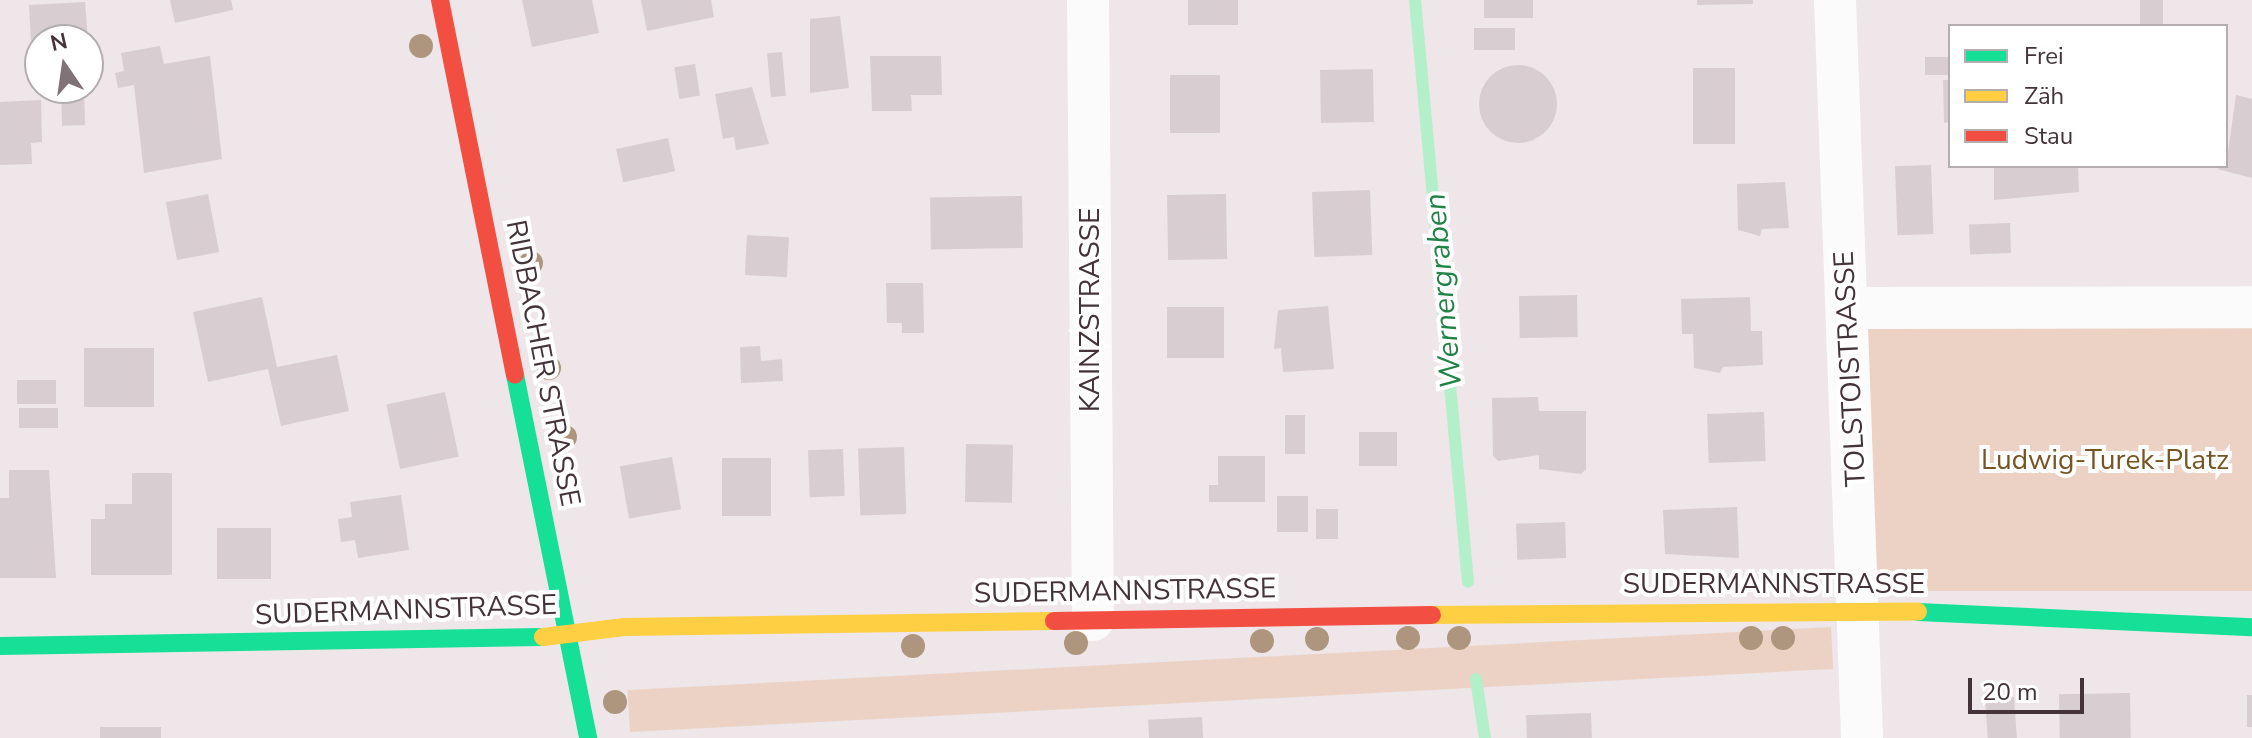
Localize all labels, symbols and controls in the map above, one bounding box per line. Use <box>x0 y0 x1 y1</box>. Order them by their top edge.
north arrow <box>24 24 104 104</box>
legend <box>1948 24 2228 168</box>
text: N <box>48 26 70 59</box>
text: Frei <box>2024 40 2064 72</box>
text: Zäh <box>2024 80 2064 112</box>
text: Stau <box>2024 120 2073 152</box>
water label: Wernergraben <box>1418 192 1470 390</box>
street label: KAINZSTRASSE <box>1073 208 1107 412</box>
street label: RIDBACHER STRASSE <box>499 217 587 509</box>
street label: TOLSTOISTRASSE <box>1827 250 1873 488</box>
park label: Ludwig-Turek-Platz <box>1981 443 2229 477</box>
street label: SUDERMANNSTRASSE <box>1623 567 1925 601</box>
street label: SUDERMANNSTRASSE <box>974 572 1276 610</box>
street label: SUDERMANNSTRASSE <box>254 588 558 632</box>
scale bar <box>1972 662 2088 712</box>
text: 20 m <box>1982 676 2038 708</box>

